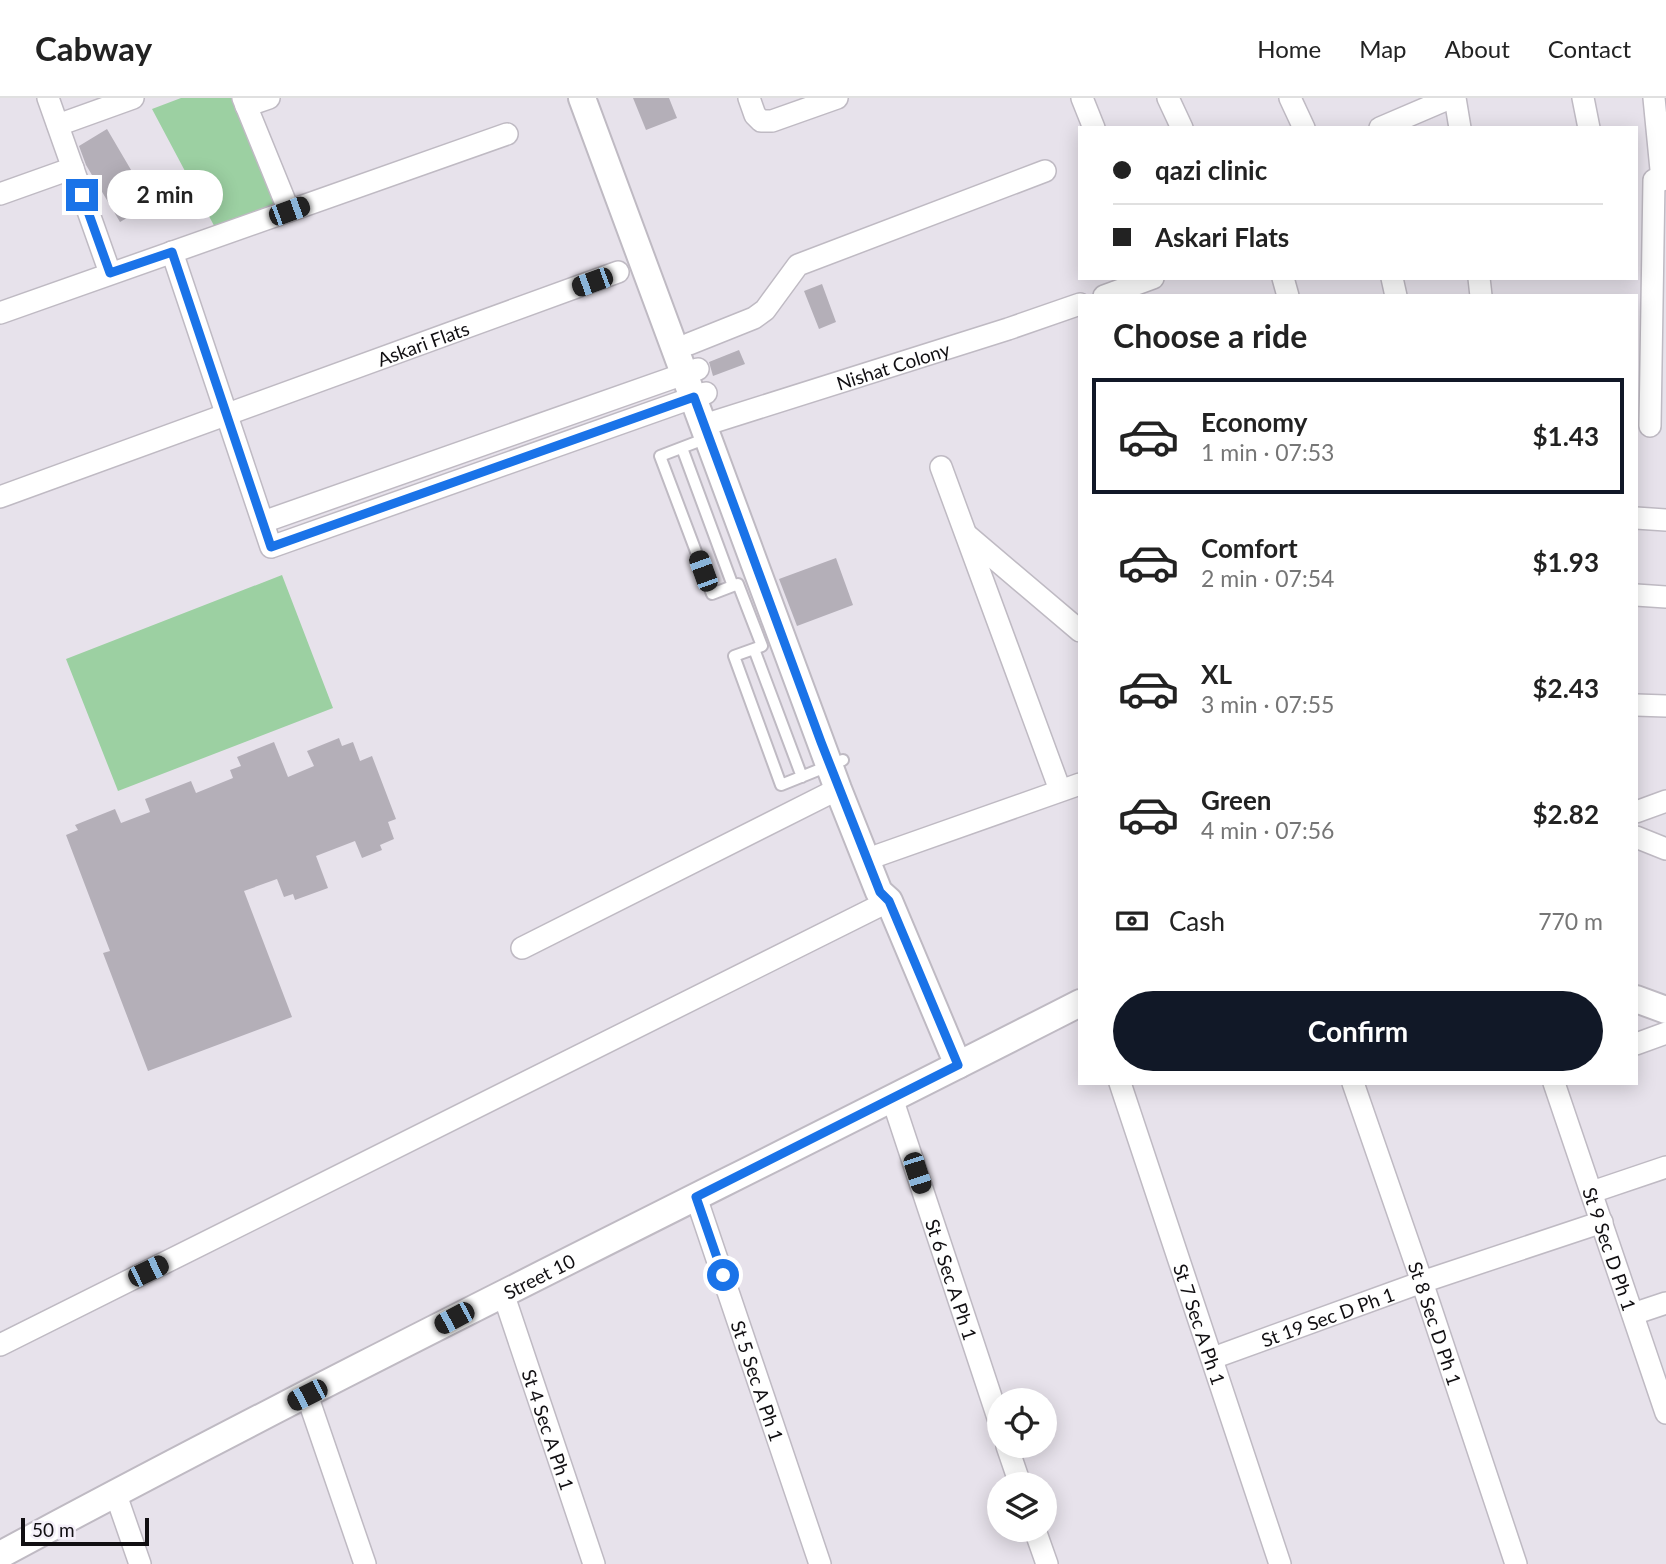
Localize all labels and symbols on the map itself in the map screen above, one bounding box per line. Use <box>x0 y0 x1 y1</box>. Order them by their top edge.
callout: 2 min <box>106 170 222 220</box>
route end <box>66 179 98 211</box>
car <box>266 194 313 228</box>
car <box>569 265 616 299</box>
street label: Askari Flats <box>374 316 472 370</box>
street label: Nishat Colony <box>833 337 953 394</box>
car <box>686 548 721 594</box>
car <box>901 1150 934 1196</box>
street label: St 9 Sec D Ph 1 <box>1579 1184 1642 1313</box>
street label: St 6 Sec A Ph 1 <box>921 1216 983 1343</box>
street label: Street 10 <box>499 1248 579 1303</box>
car <box>125 1252 172 1290</box>
street label: St 8 Sec D Ph 1 <box>1404 1258 1467 1388</box>
route start <box>707 1259 739 1291</box>
street label: St 7 Sec A Ph 1 <box>1169 1261 1231 1387</box>
street label: St 19 Sec D Ph 1 <box>1258 1282 1397 1351</box>
car <box>431 1299 478 1337</box>
street label: St 5 Sec A Ph 1 <box>727 1317 789 1444</box>
street label: St 4 Sec A Ph 1 <box>518 1366 580 1493</box>
car <box>284 1376 331 1414</box>
scale bar <box>21 1515 149 1547</box>

